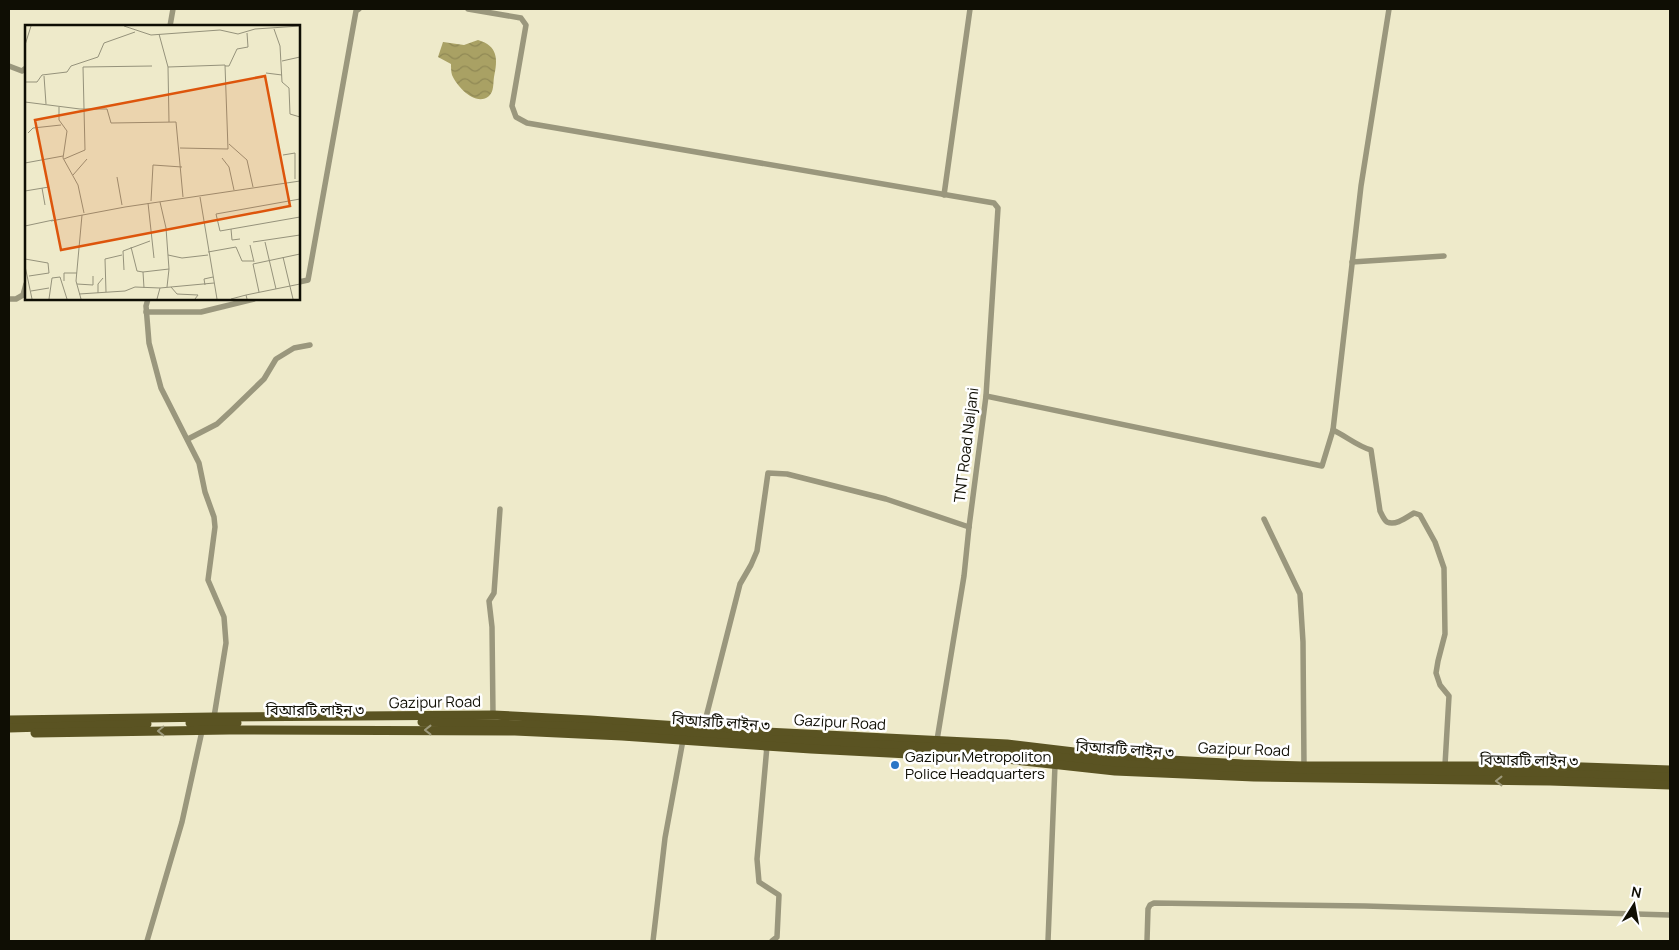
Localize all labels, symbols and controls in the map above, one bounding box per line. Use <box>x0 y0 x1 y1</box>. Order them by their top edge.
inset map <box>25 25 300 300</box>
street label: TNT Road Naljani <box>949 386 983 504</box>
street label: Gazipur Road <box>389 691 481 713</box>
street label: বিআরটি লাইন ৩ <box>265 699 364 720</box>
street label: বিআরটি লাইন ৩ <box>670 708 771 736</box>
street label: Gazipur Road <box>793 709 887 735</box>
one-way arrow <box>424 725 432 735</box>
one-way arrow <box>157 726 165 737</box>
street label: বিআরটি লাইন ৩ <box>1074 735 1175 763</box>
street label: Gazipur Road <box>1198 737 1290 761</box>
place label: Gazipur Metropoliton Police Headquarters <box>905 746 1051 784</box>
street label: বিআরটি লাইন ৩ <box>1479 749 1578 771</box>
marker: Gazipur Metropoliton Police Headquarters <box>889 759 901 771</box>
one-way arrow <box>1495 776 1502 786</box>
north arrow <box>1609 880 1659 930</box>
text: N <box>1630 881 1643 902</box>

